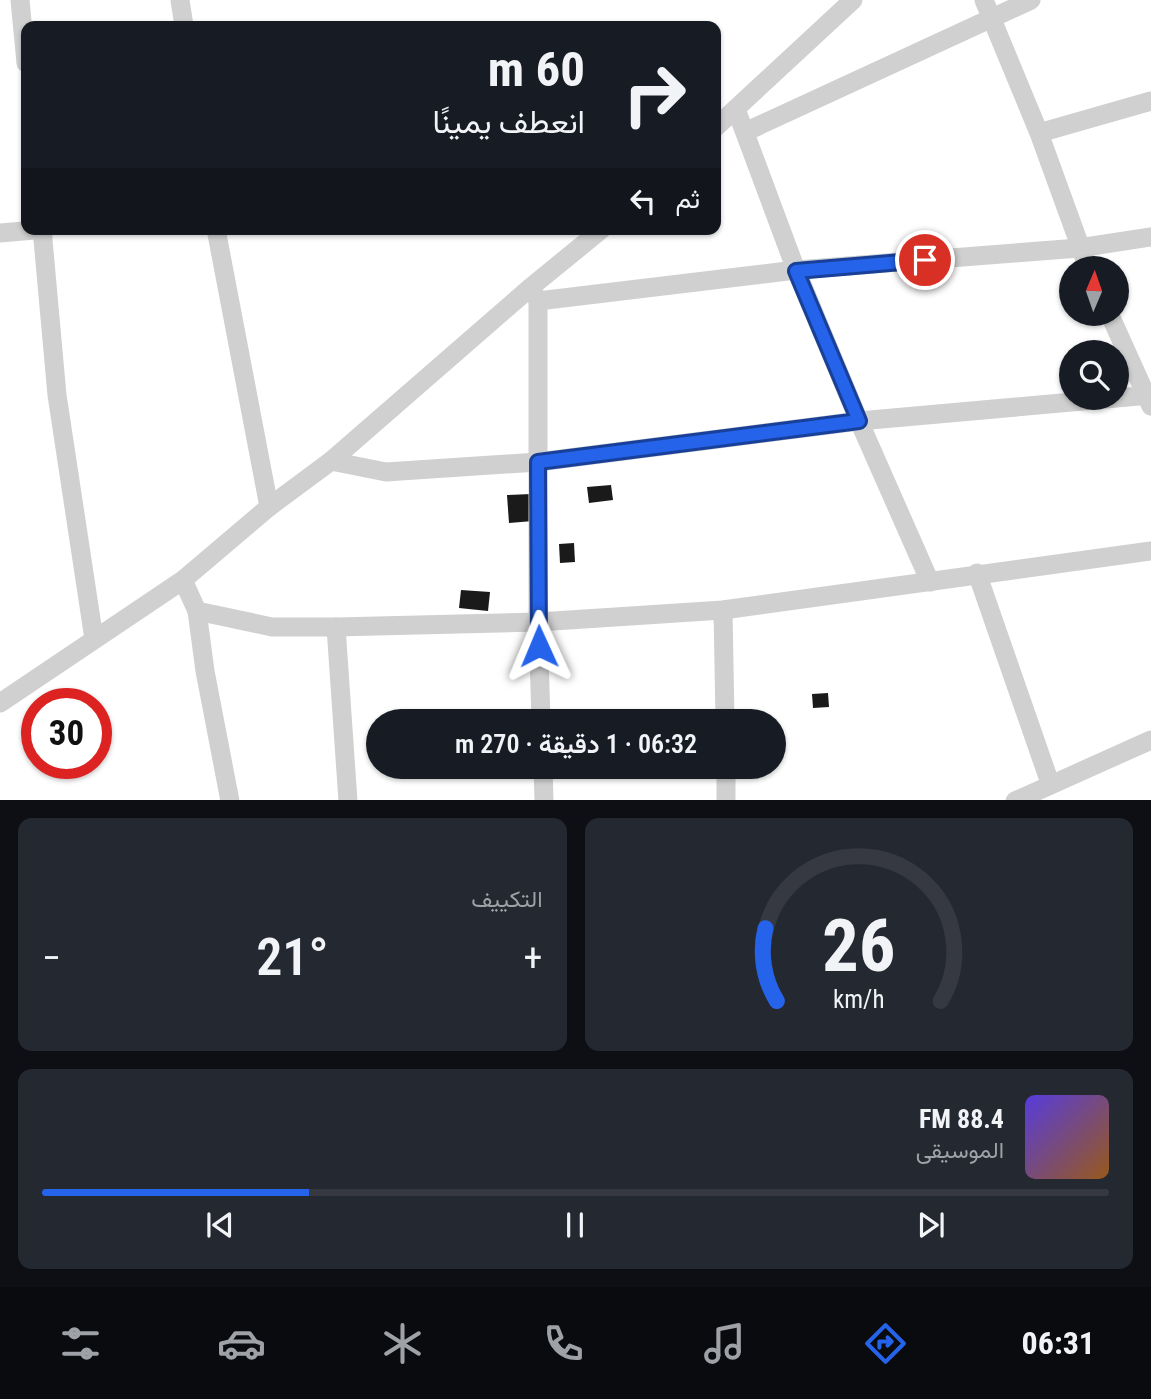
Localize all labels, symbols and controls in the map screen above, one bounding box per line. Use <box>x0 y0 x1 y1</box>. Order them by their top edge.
text: 60 m <box>488 41 585 98</box>
icon: right <box>609 49 700 140</box>
text: انعطف يمينًا <box>432 103 585 141</box>
icon: left <box>624 182 662 220</box>
text: ثم <box>676 184 700 214</box>
pin <box>895 230 955 290</box>
icon: arrive <box>906 241 944 279</box>
north arrow <box>1059 256 1129 326</box>
map controls <box>1059 256 1129 410</box>
button: search <box>1059 340 1129 410</box>
position arrow <box>502 609 576 683</box>
speed limit sign: 30 <box>21 688 112 779</box>
text: 06:32 · 1 دقيقة · 270 m <box>455 729 697 759</box>
text: التكييف <box>471 886 543 913</box>
text: 26 <box>822 903 896 989</box>
text: 21° <box>256 927 328 988</box>
text: − <box>42 936 61 980</box>
text: + <box>524 936 542 980</box>
text: km/h <box>833 984 884 1013</box>
text: 88.4 FM <box>919 1104 1004 1134</box>
text: الموسيقى <box>916 1137 1004 1164</box>
icon: previous <box>201 1206 239 1244</box>
icon: pause <box>556 1206 594 1244</box>
icon: next <box>912 1206 950 1244</box>
icon: filters <box>56 1319 105 1368</box>
icon: car <box>217 1319 266 1368</box>
icon: climate <box>378 1319 427 1368</box>
icon: phone <box>539 1319 588 1368</box>
icon: music <box>700 1319 749 1368</box>
icon: directions <box>861 1319 910 1368</box>
text: 06:31 <box>1022 1324 1095 1362</box>

